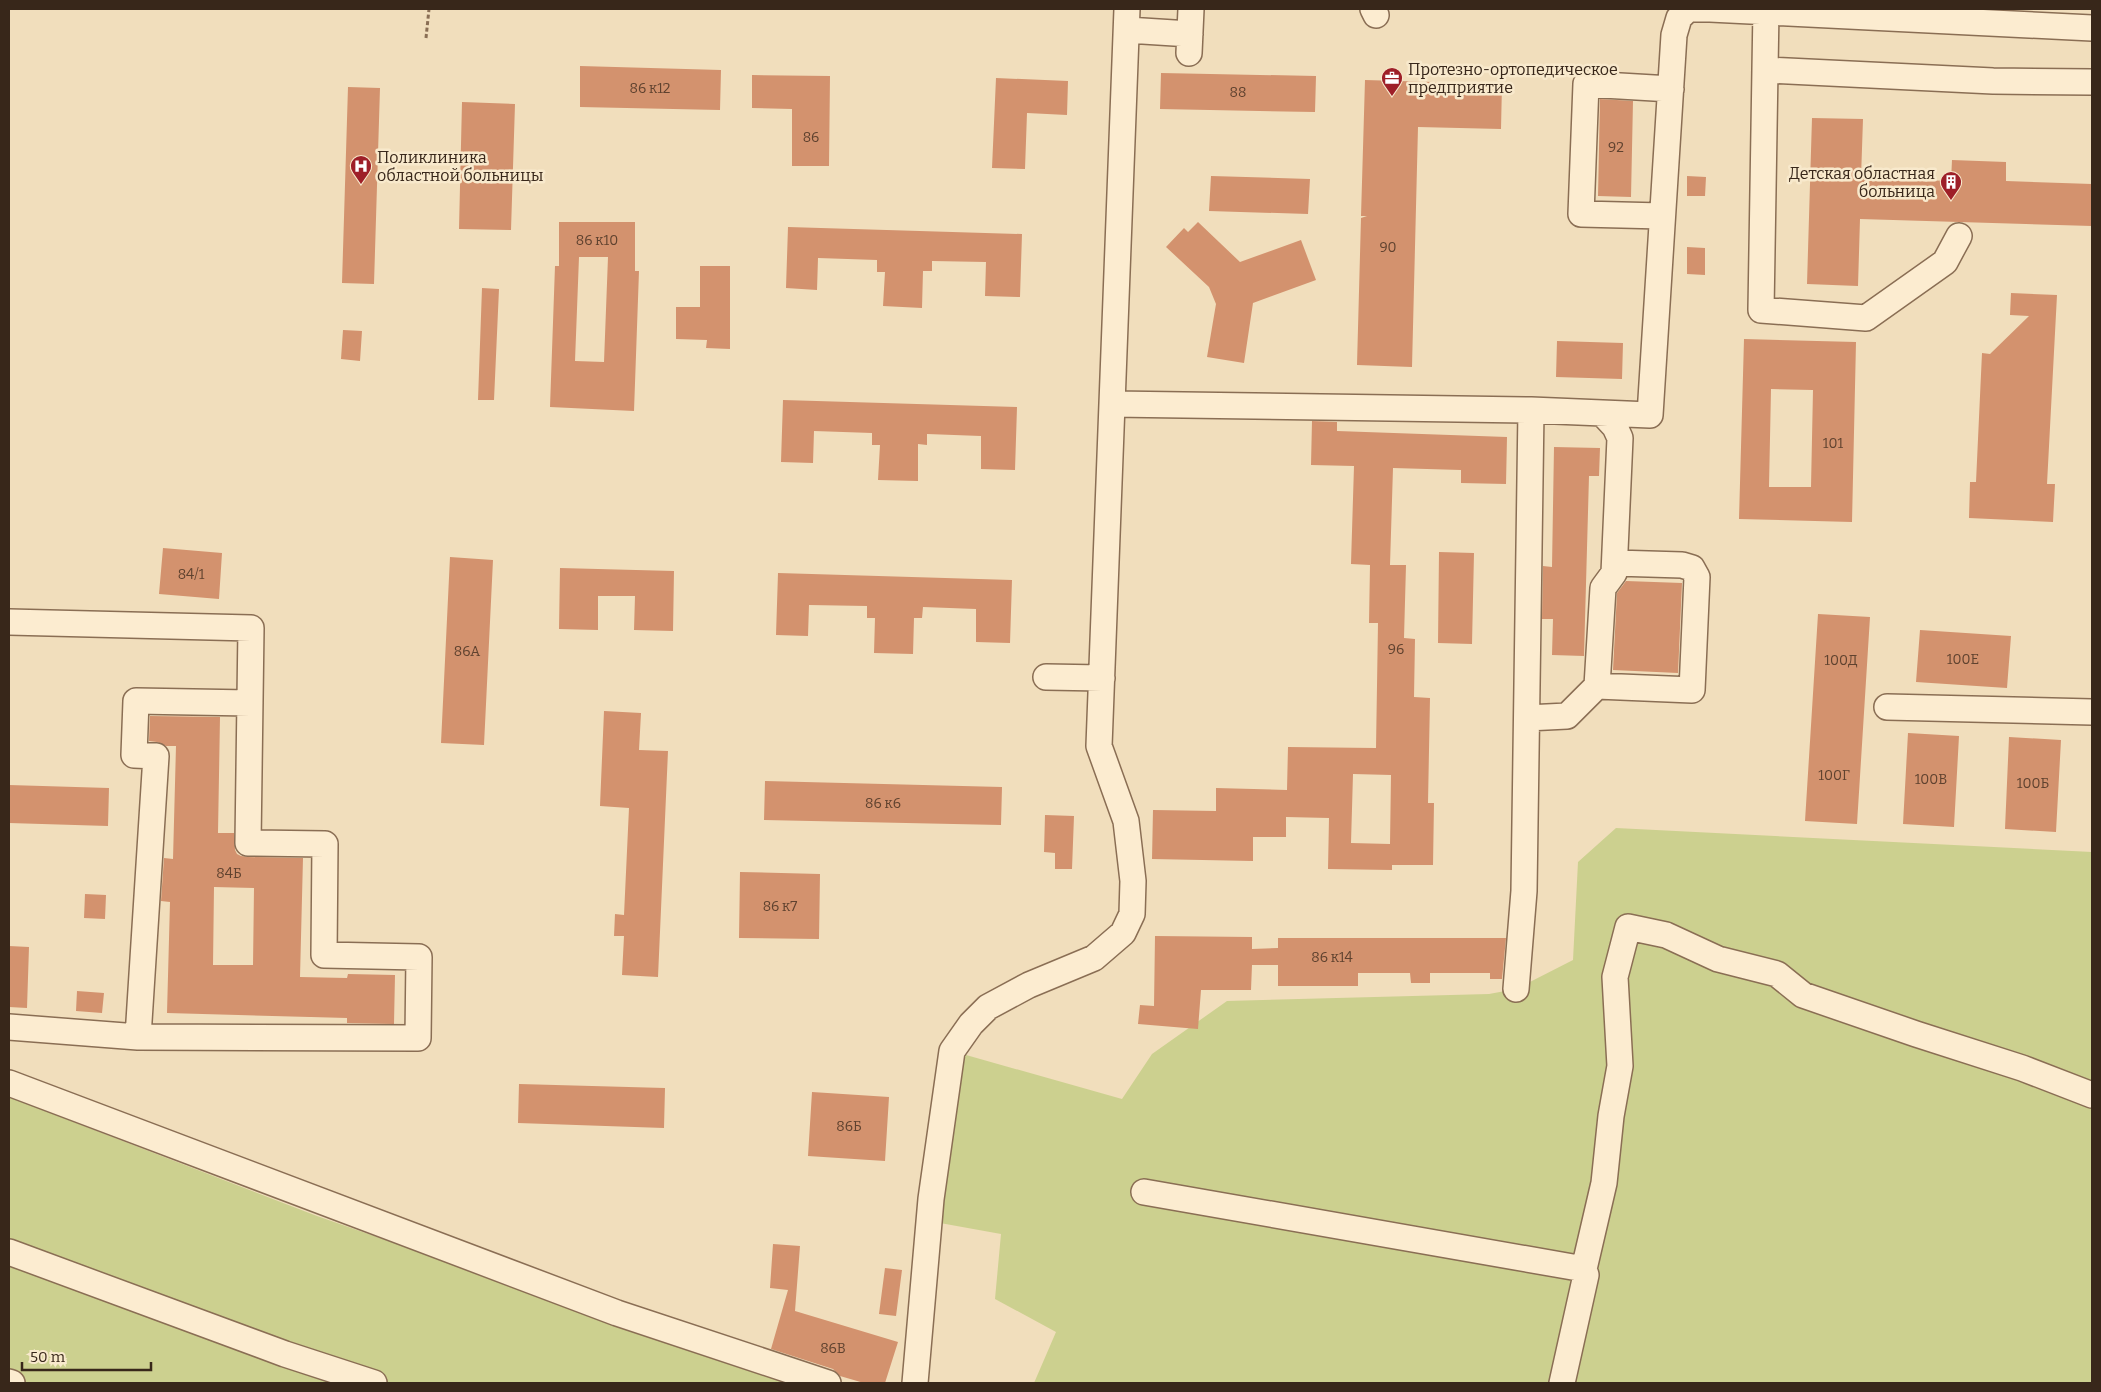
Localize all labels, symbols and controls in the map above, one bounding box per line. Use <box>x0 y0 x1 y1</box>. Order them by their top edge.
place label: Протезно-ортопедическое предприятие <box>1408 60 1618 97</box>
office icon: Протезно-ортопедическое предприятие <box>1380 66 1404 97</box>
house number: 86 к12 <box>630 80 670 97</box>
house number: 88 <box>1230 84 1246 101</box>
house number: 86 <box>803 129 819 146</box>
house number: 92 <box>1608 139 1624 156</box>
place label: Поликлиника областной больницы <box>377 148 544 185</box>
hospital icon: Поликлиника областной больницы <box>349 154 373 185</box>
place label: Детская областная больница <box>1789 164 1935 201</box>
building icon: Детская областная больница <box>1939 170 1963 201</box>
house number: 86 к10 <box>576 232 618 249</box>
house number: 90 <box>1379 239 1397 256</box>
house number: 101 <box>1823 435 1843 452</box>
house number: 84/1 <box>178 566 205 583</box>
house number: 96 <box>1388 641 1404 658</box>
house number: 86А <box>454 643 480 660</box>
house number: 100Е <box>1947 651 1979 668</box>
house number: 100Д <box>1824 652 1858 669</box>
house number: 100Г <box>1818 767 1850 784</box>
house number: 100В <box>1915 771 1947 788</box>
house number: 100Б <box>2017 775 2049 792</box>
house number: 86 к6 <box>865 795 901 812</box>
house number: 84Б <box>216 865 242 882</box>
house number: 86 к7 <box>763 898 797 915</box>
house number: 86 к14 <box>1311 949 1353 966</box>
house number: 86Б <box>836 1118 862 1135</box>
scale bar <box>22 1340 151 1372</box>
house number: 86В <box>820 1340 846 1357</box>
text: 50 m <box>30 1348 66 1366</box>

